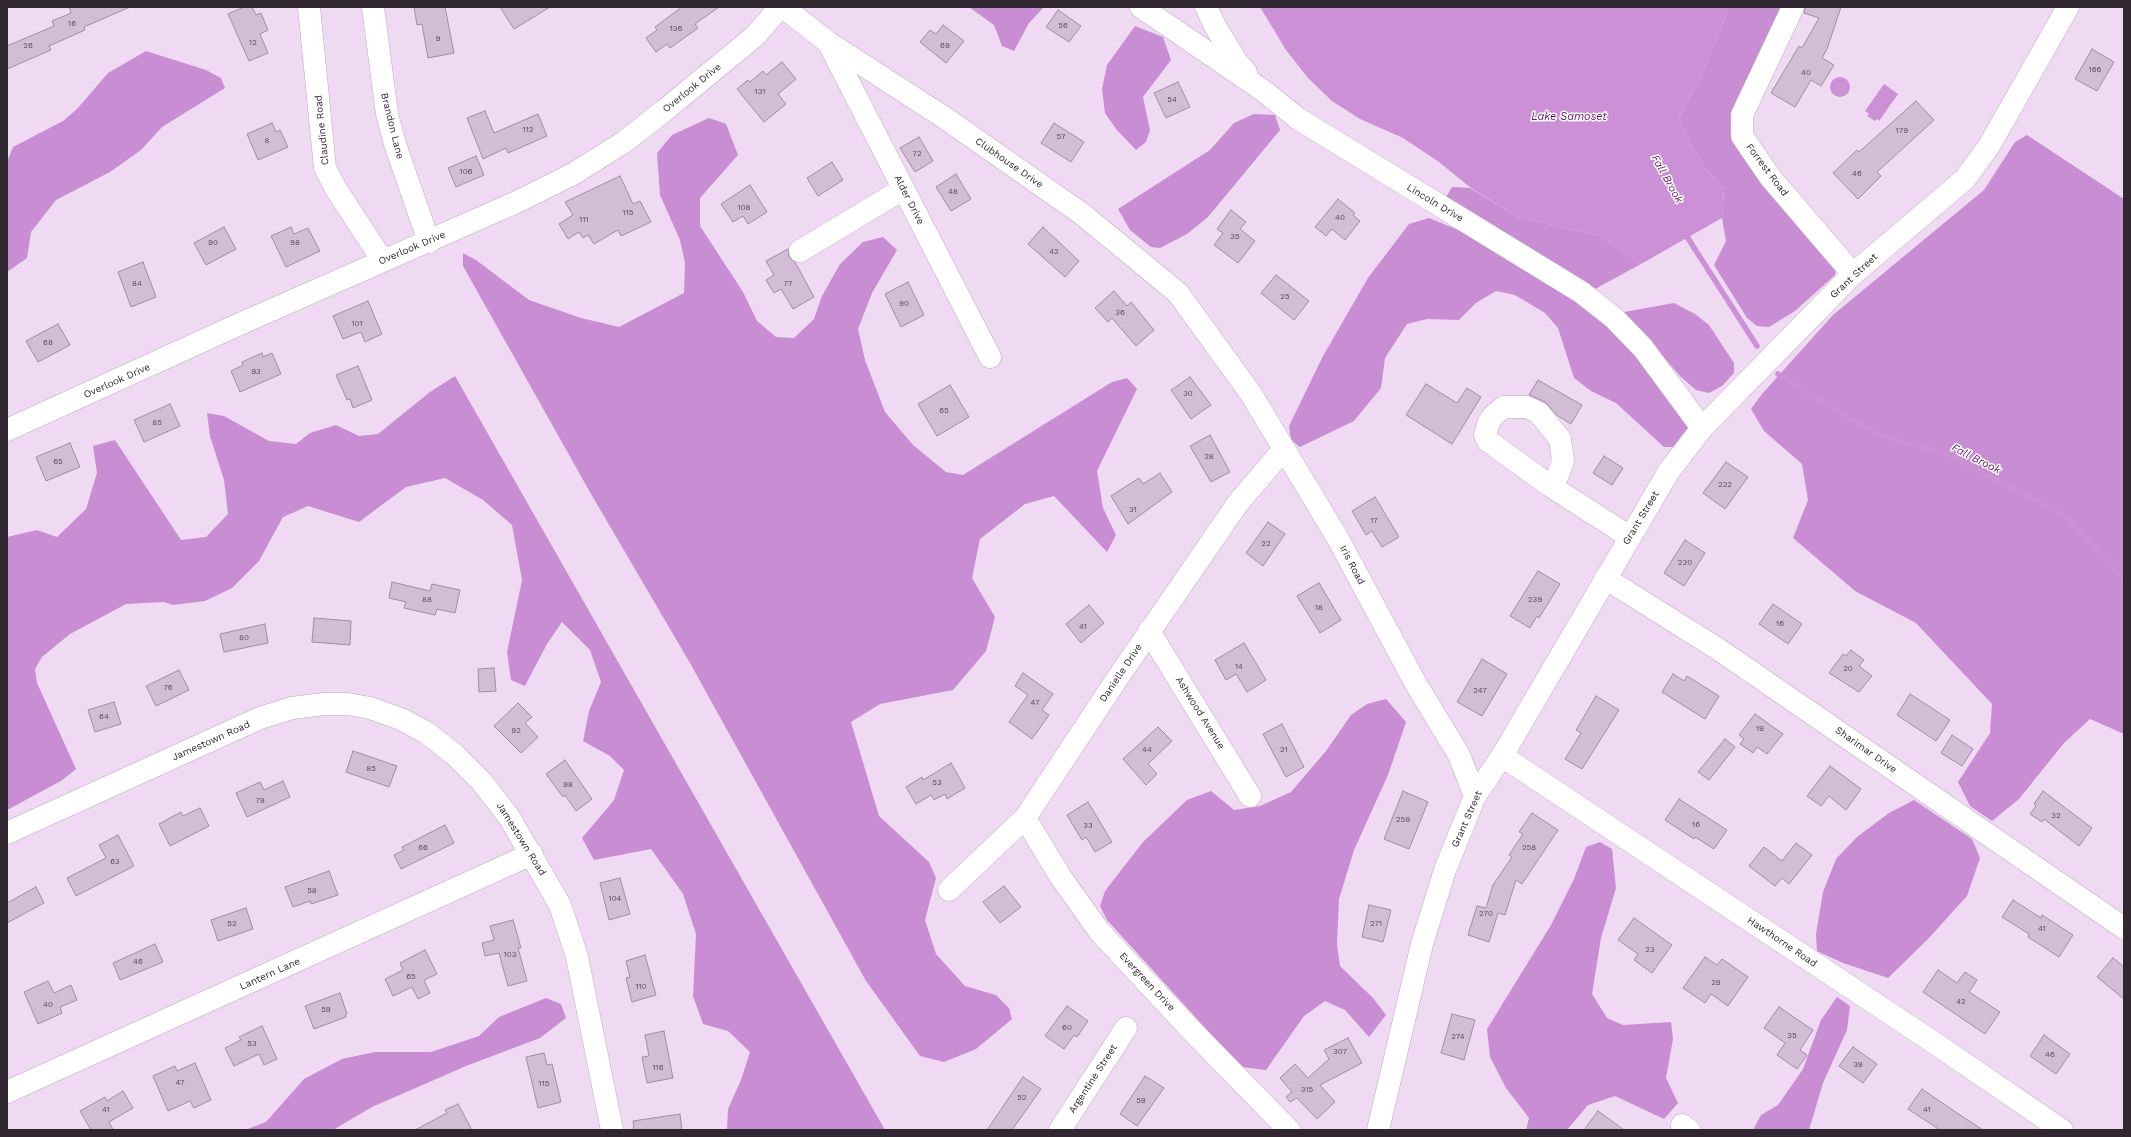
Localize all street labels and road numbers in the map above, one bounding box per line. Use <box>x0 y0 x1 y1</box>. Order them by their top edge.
street label: Overlook Drive <box>660 61 724 115</box>
street label: Brandon Lane <box>378 92 406 160</box>
street label: Claudine Road <box>312 94 332 166</box>
street label: Clubhouse Drive <box>973 135 1045 191</box>
street label: Forrest Road <box>1743 141 1791 199</box>
street label: Alder Drive <box>891 173 927 227</box>
street label: Lincoln Drive <box>1404 181 1466 225</box>
street label: Overlook Drive <box>377 229 447 267</box>
street label: Grant Street <box>1828 251 1880 301</box>
street label: Overlook Drive <box>82 361 152 401</box>
street label: Grant Street <box>1620 489 1662 547</box>
street label: Iris Road <box>1337 543 1367 587</box>
street label: Danielle Drive <box>1097 642 1145 704</box>
street label: Ashwood Avenue <box>1173 675 1227 751</box>
street label: Jamestown Road <box>170 718 252 764</box>
street label: Sharimar Drive <box>1833 724 1899 776</box>
street label: Grant Street <box>1449 789 1485 849</box>
street label: Jamestown Road <box>494 800 548 878</box>
street label: Hawthorne Road <box>1745 914 1819 970</box>
street label: Evergreen Drive <box>1117 950 1177 1014</box>
street label: Lantern Lane <box>238 955 302 993</box>
street label: Argentine Street <box>1066 1042 1120 1116</box>

